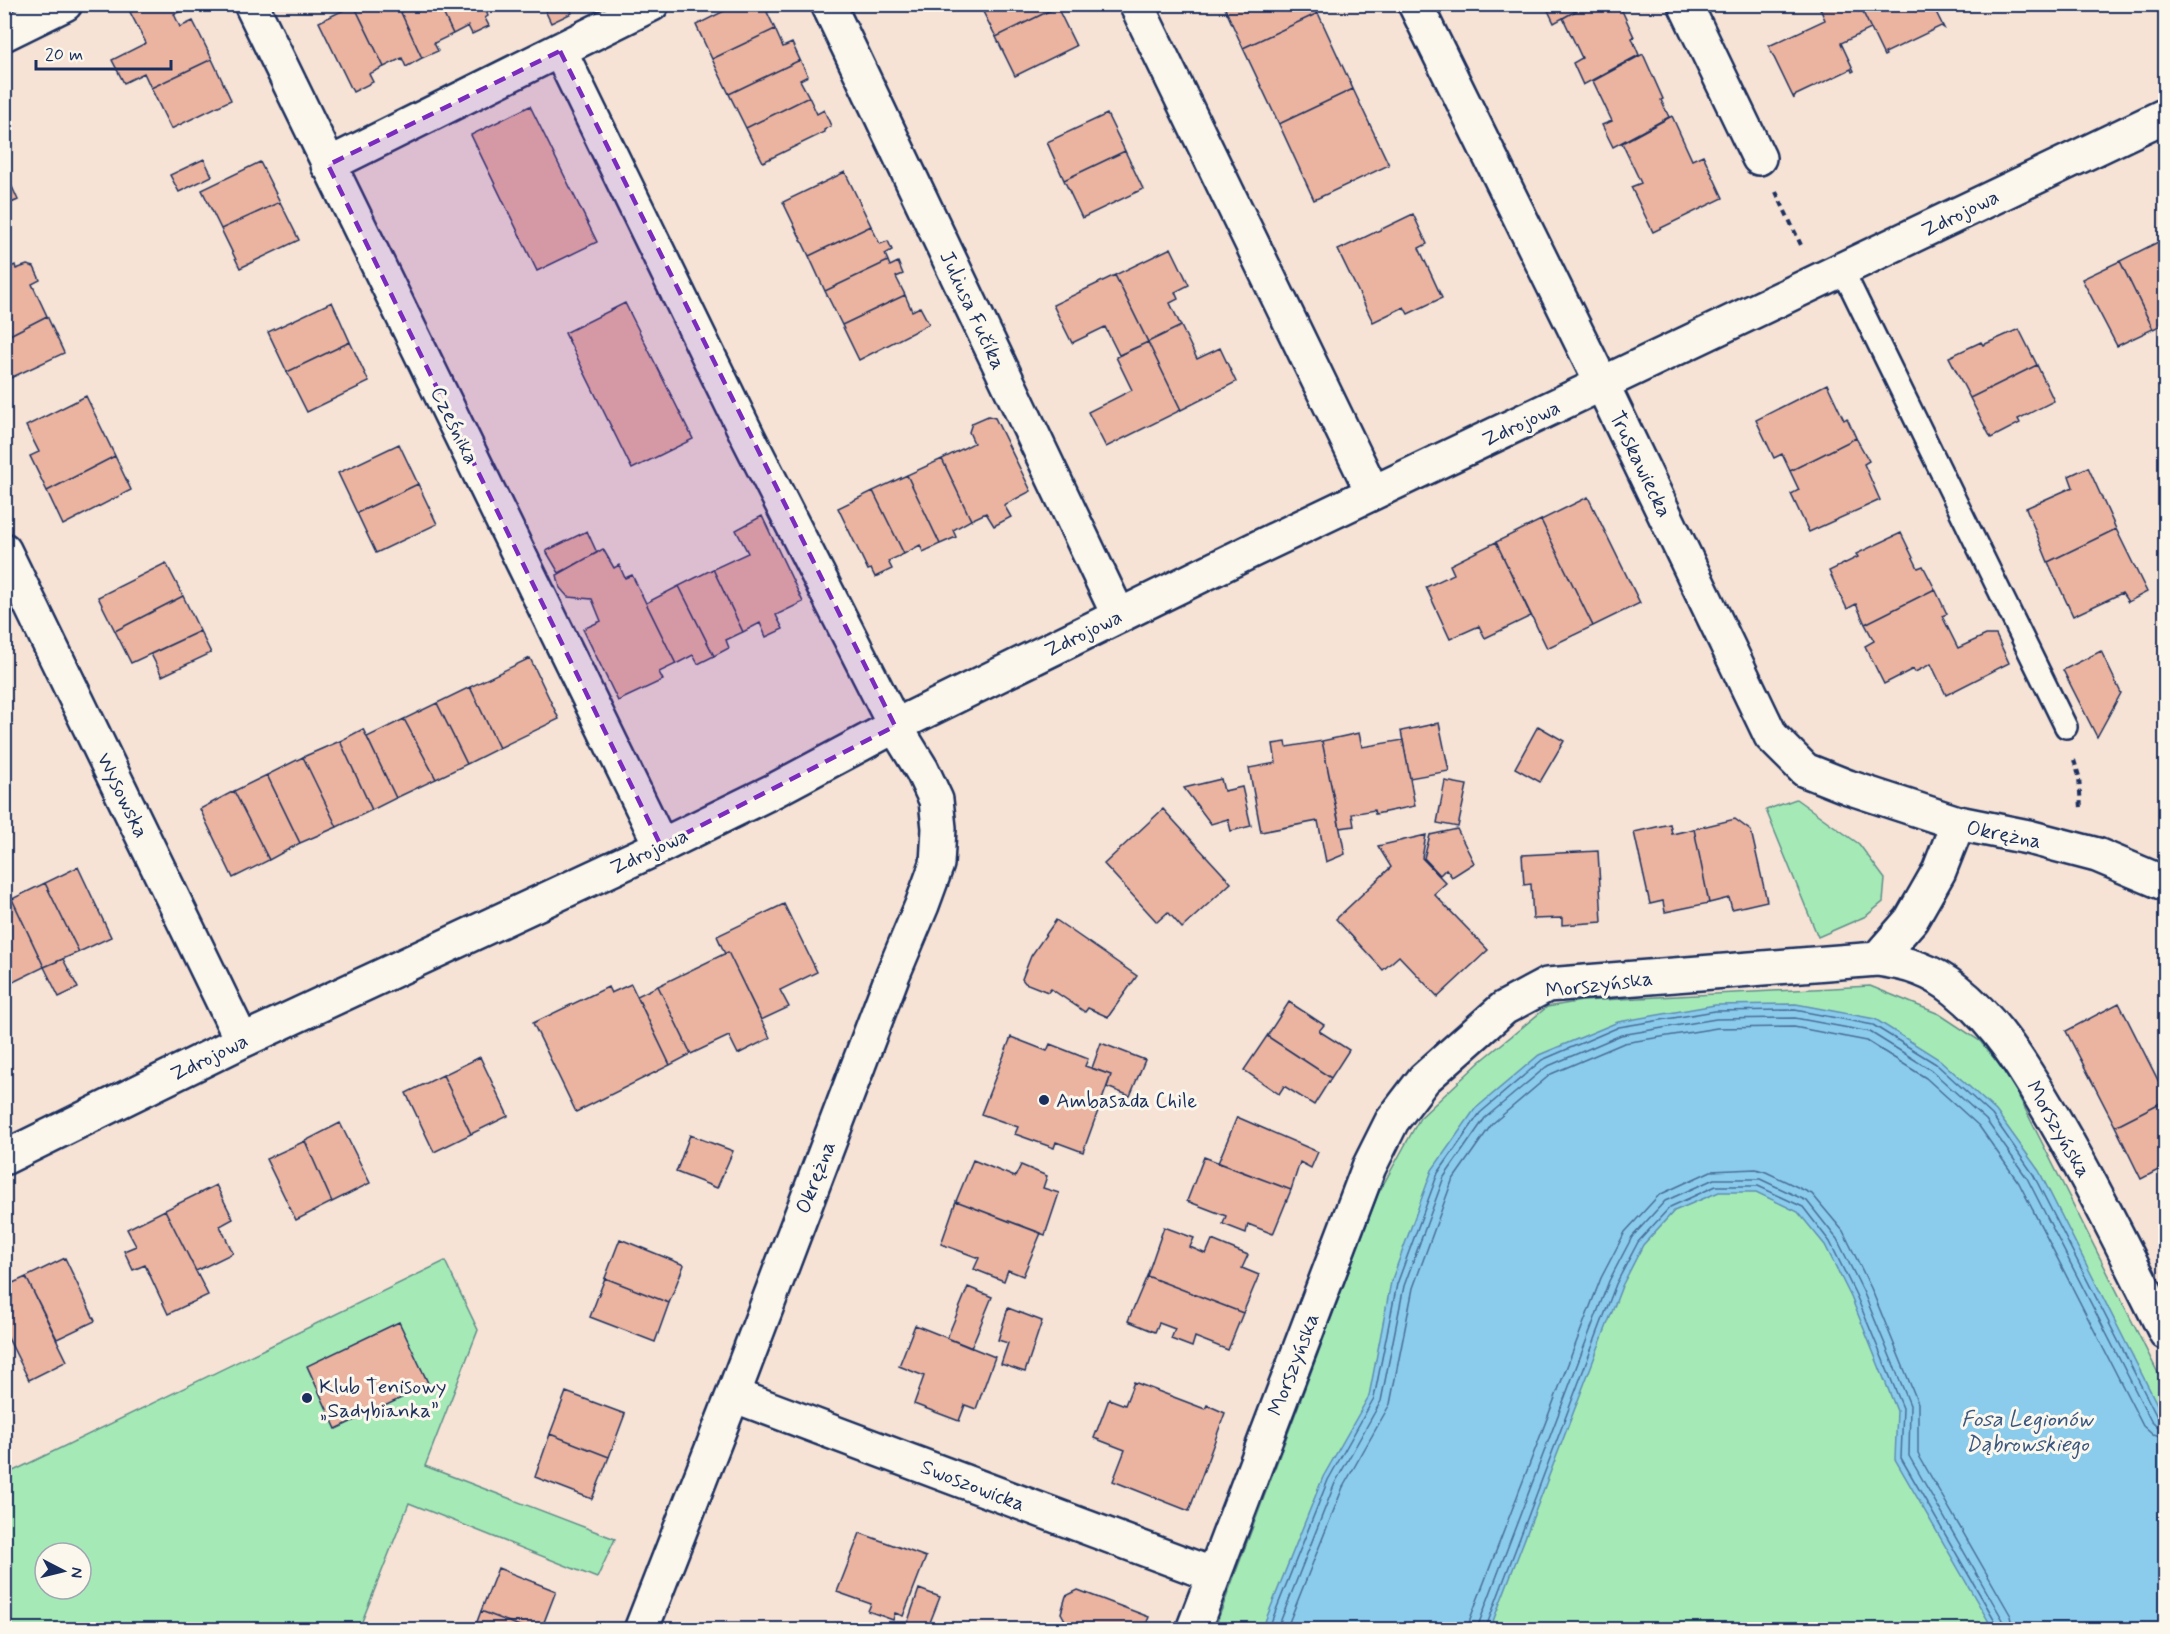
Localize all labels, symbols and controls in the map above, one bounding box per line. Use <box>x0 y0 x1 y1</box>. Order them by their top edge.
scale bar <box>36 33 171 71</box>
text: 20 m <box>45 43 83 67</box>
street label: Zdrojowa <box>1917 183 2004 245</box>
street label: Juliusa Fučíka <box>932 246 1012 374</box>
street label: Cześnika <box>423 382 485 469</box>
street label: Zdrojowa <box>1478 394 1565 454</box>
street label: Truskawiecka <box>1602 407 1678 522</box>
street label: Zdrojowa <box>1040 603 1127 665</box>
street label: Wysowska <box>89 748 155 843</box>
street label: Okrężna <box>1964 814 2044 856</box>
street label: Zdrojowa <box>606 822 693 882</box>
street label: Morszyńska <box>1544 965 1654 1005</box>
street label: Zdrojowa <box>166 1027 253 1089</box>
street label: Morszyńska <box>2019 1076 2097 1183</box>
place label: Ambasada Chile <box>1056 1087 1197 1115</box>
marker: Ambasada Chile <box>1037 1093 1051 1107</box>
street label: Okrężna <box>789 1137 843 1218</box>
street label: Morszyńska <box>1262 1309 1326 1420</box>
place label: Klub Tenisowy „Sadybianka” <box>319 1373 447 1425</box>
marker: Klub Tenisowy „Sadybianka” <box>300 1391 314 1405</box>
water label: Fosa Legionów Dąbrowskiego <box>1961 1406 2095 1460</box>
street label: Swoszowicka <box>916 1453 1029 1519</box>
north arrow <box>33 1541 93 1601</box>
text: N <box>65 1566 87 1579</box>

